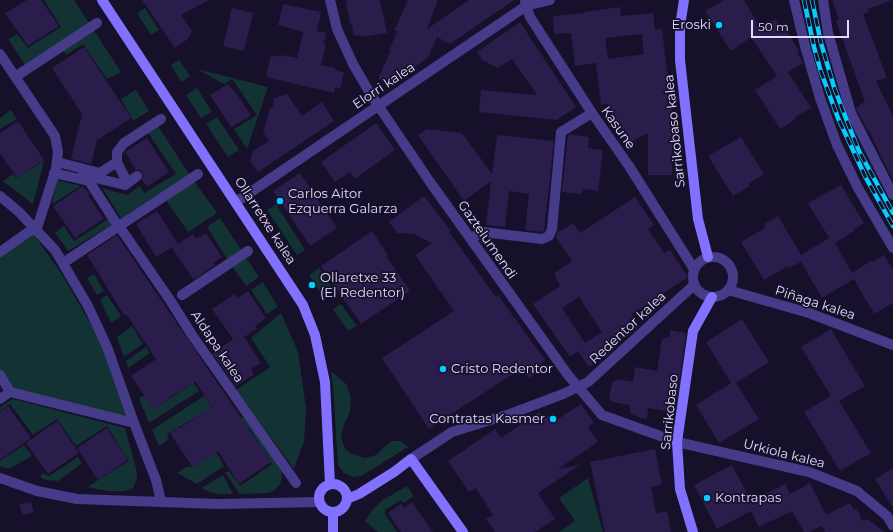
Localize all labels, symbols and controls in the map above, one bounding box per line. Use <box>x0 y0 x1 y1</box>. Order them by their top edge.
scale bar <box>753 12 851 38</box>
place label: Eroski <box>671 17 711 33</box>
text: 50 m <box>758 19 789 34</box>
marker: Eroski <box>714 20 724 30</box>
street label: Elorri kalea <box>350 60 418 112</box>
street label: Sarrikobaso kalea <box>661 74 689 188</box>
street label: Kasune <box>598 104 638 152</box>
street label: Ollarretxe kalea <box>231 174 299 268</box>
place label: Carlos Aitor Ezquerra Galarza <box>288 186 398 217</box>
marker: Carlos Aitor Ezquerra Galarza <box>275 196 285 206</box>
street label: Gaztelumendi <box>454 198 520 282</box>
place label: Ollaretxe 33 (El Redentor) <box>320 270 405 301</box>
marker: Ollaretxe 33 (El Redentor) <box>307 280 317 290</box>
street label: Piñaga kalea <box>773 283 857 323</box>
street label: Redentor kalea <box>587 289 669 367</box>
street label: Aldapa kalea <box>187 308 247 386</box>
place label: Cristo Redentor <box>451 361 553 377</box>
marker: Cristo Redentor <box>438 364 448 374</box>
street label: Sarrikobaso <box>658 373 682 451</box>
place label: Contratas Kasmer <box>429 411 545 427</box>
marker: Contratas Kasmer <box>548 414 558 424</box>
street label: Urkiola kalea <box>742 436 826 472</box>
place label: Kontrapas <box>715 490 781 506</box>
marker: Kontrapas <box>702 493 712 503</box>

